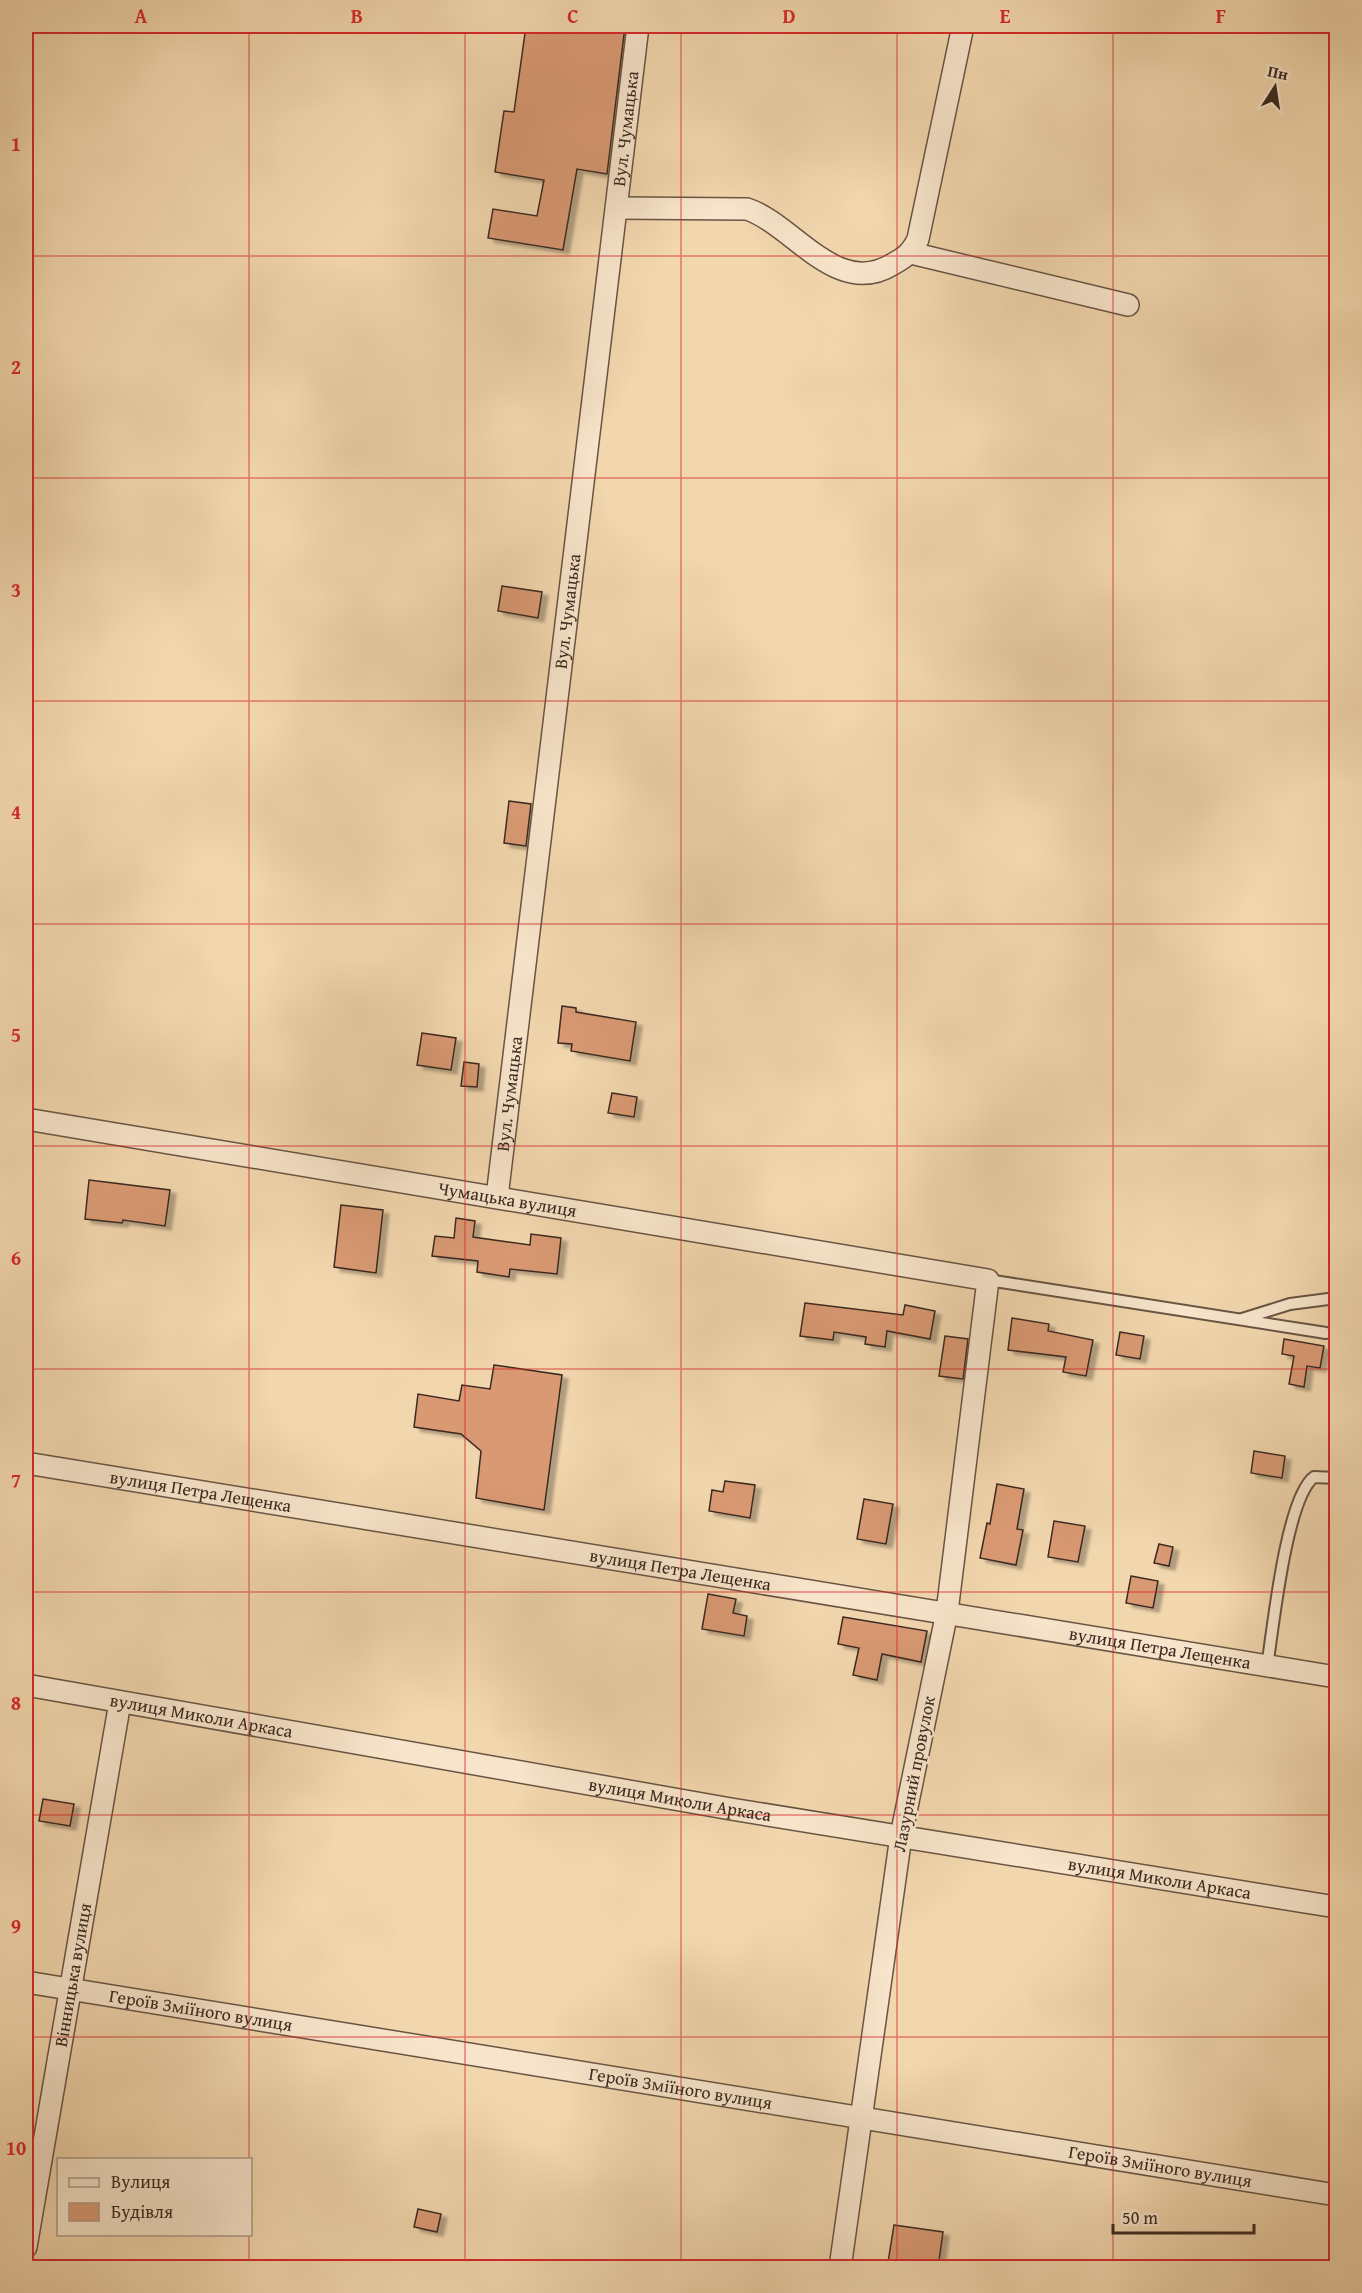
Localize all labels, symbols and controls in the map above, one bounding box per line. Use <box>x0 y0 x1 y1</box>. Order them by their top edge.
text: A <box>135 1 148 30</box>
text: B <box>351 1 363 30</box>
text: C <box>567 1 579 30</box>
text: D <box>782 1 796 30</box>
text: E <box>1000 1 1011 30</box>
text: F <box>1216 1 1226 30</box>
north arrow <box>1245 57 1305 117</box>
text: Пн <box>1266 58 1291 86</box>
street label: Вул. Чумацька <box>605 69 646 188</box>
text: 1 <box>11 129 21 158</box>
text: 2 <box>11 352 21 381</box>
street label: Вул. Чумацька <box>547 552 587 670</box>
text: 3 <box>11 575 21 604</box>
text: 4 <box>11 797 21 826</box>
text: 5 <box>11 1020 21 1049</box>
street label: Вул. Чумацька <box>489 1034 529 1153</box>
street label: Чумацька вулиця <box>436 1174 579 1224</box>
text: 6 <box>11 1243 21 1272</box>
street label: вулиця Петра Лещенка <box>108 1463 294 1519</box>
text: 7 <box>11 1465 21 1494</box>
street label: вулиця Петра Лещенка <box>588 1541 774 1598</box>
street label: вулиця Петра Лещенка <box>1067 1620 1253 1676</box>
street label: вулиця Миколи Аркаса <box>108 1686 295 1745</box>
text: 8 <box>11 1688 21 1717</box>
street label: Лазурний провулок <box>885 1693 942 1854</box>
street label: вулиця Миколи Аркаса <box>587 1770 774 1828</box>
street label: вулиця Миколи Аркаса <box>1066 1850 1254 1906</box>
street label: Вінницька вулиця <box>47 1901 98 2049</box>
text: 9 <box>11 1911 21 1940</box>
street label: Героїв Зміїного вулиця <box>107 1982 294 2038</box>
street label: Героїв Зміїного вулиця <box>587 2060 774 2116</box>
text: 10 <box>6 2133 26 2162</box>
street label: Героїв Зміїного вулиця <box>1067 2138 1254 2194</box>
legend <box>57 2158 252 2236</box>
text: Вулиця <box>111 2168 170 2195</box>
scale bar <box>1113 2197 1254 2235</box>
text: Будівля <box>111 2198 173 2225</box>
text: 50 m <box>1122 2204 1158 2231</box>

